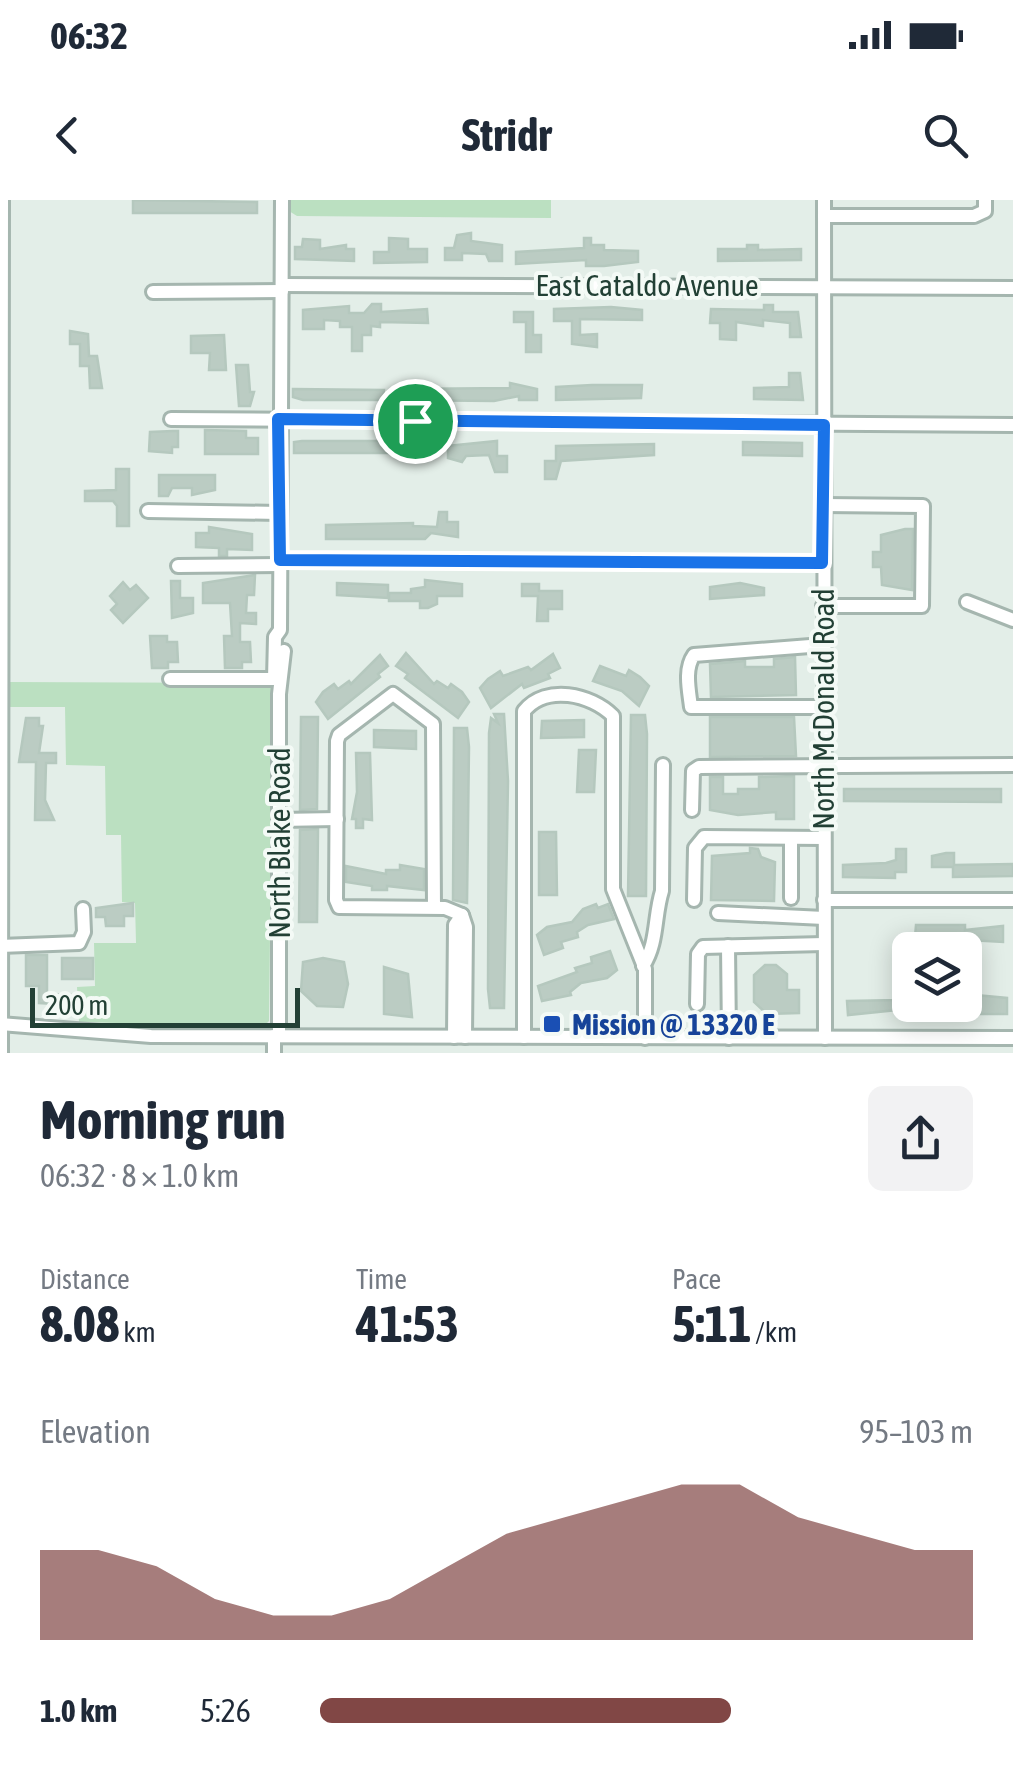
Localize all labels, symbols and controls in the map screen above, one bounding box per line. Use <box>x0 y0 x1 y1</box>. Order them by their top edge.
text: 06:32 <box>50 14 128 57</box>
icon: back <box>40 108 95 163</box>
icon: search <box>918 108 973 163</box>
text: Stridr <box>461 109 552 161</box>
street label: East Cataldo Avenue <box>535 268 759 302</box>
pin <box>373 379 458 464</box>
icon: arrive <box>388 394 443 449</box>
street label: North McDonald Road <box>806 588 840 830</box>
street label: North Blake Road <box>262 747 296 939</box>
map controls <box>892 932 982 1022</box>
button: layers <box>892 932 982 1022</box>
scale bar <box>30 983 300 1028</box>
text: 200 m <box>45 989 108 1021</box>
place label: Mission @ 13320 E <box>572 1007 775 1041</box>
marker: Mission @ 13320 E <box>541 1013 563 1035</box>
button: share <box>868 1086 973 1191</box>
text: Morning run <box>40 1088 286 1151</box>
text: 06:32 · 8 × 1.0 km <box>40 1157 239 1194</box>
text: Distance <box>40 1263 130 1295</box>
text: Time <box>356 1263 407 1295</box>
text: Pace <box>672 1263 721 1295</box>
text: 8.08 <box>40 1295 119 1353</box>
text: 41:53 <box>356 1295 459 1353</box>
text: 5:11 <box>672 1295 751 1353</box>
text: km <box>119 1316 156 1348</box>
text: /km <box>751 1316 797 1348</box>
text: Elevation <box>40 1413 151 1450</box>
text: 95–103 m <box>859 1413 973 1450</box>
text: 1.0 km <box>40 1692 117 1729</box>
text: 5:26 <box>200 1692 251 1729</box>

